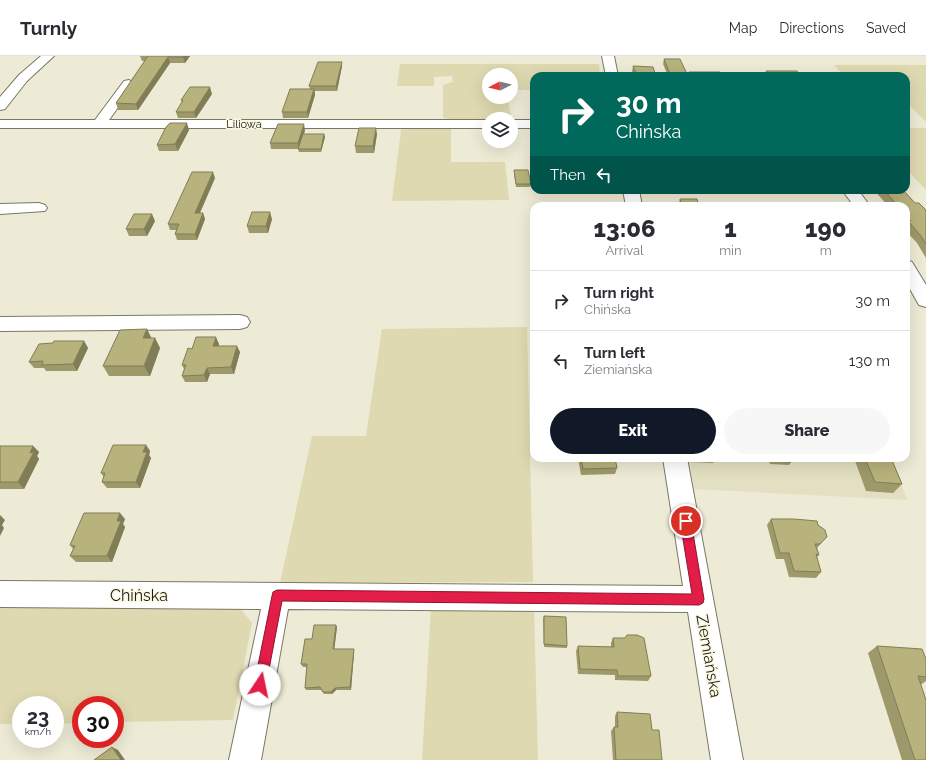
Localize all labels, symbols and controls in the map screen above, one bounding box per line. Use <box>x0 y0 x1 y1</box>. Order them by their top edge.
text: Turnly <box>20 17 77 39</box>
text: Map <box>729 20 757 36</box>
text: Directions <box>779 20 844 36</box>
text: Saved <box>866 20 906 36</box>
north arrow <box>482 68 518 104</box>
map controls <box>482 68 518 148</box>
text: 30 m <box>616 87 682 120</box>
icon: right <box>550 88 602 140</box>
button: layers <box>482 112 518 148</box>
street label: Liliowa <box>226 118 262 131</box>
text: Chińska <box>616 121 681 142</box>
icon: left <box>593 164 615 186</box>
text: Then <box>550 166 585 184</box>
text: 13:06 <box>594 214 656 243</box>
text: 1 <box>724 214 737 243</box>
text: 190 <box>805 214 846 243</box>
text: Arrival <box>606 243 644 258</box>
text: min <box>719 243 742 258</box>
text: m <box>820 243 832 258</box>
text: Turn right <box>584 284 654 302</box>
icon: right <box>550 290 572 312</box>
text: 30 m <box>855 292 890 310</box>
text: Chińska <box>584 302 631 317</box>
text: Turn left <box>584 344 645 362</box>
icon: left <box>550 350 572 372</box>
text: 130 m <box>849 352 890 370</box>
text: Ziemiańska <box>584 362 652 377</box>
button: Exit <box>550 408 716 454</box>
button: Share <box>724 408 890 454</box>
pin <box>669 504 703 538</box>
icon: arrive <box>675 510 697 532</box>
street label: Chińska <box>110 586 168 605</box>
street label: Ziemiańska <box>692 613 726 699</box>
position arrow <box>239 664 281 706</box>
speed limit sign: 30 <box>72 696 124 748</box>
text: 23 <box>27 705 49 729</box>
text: km/h <box>25 726 51 737</box>

